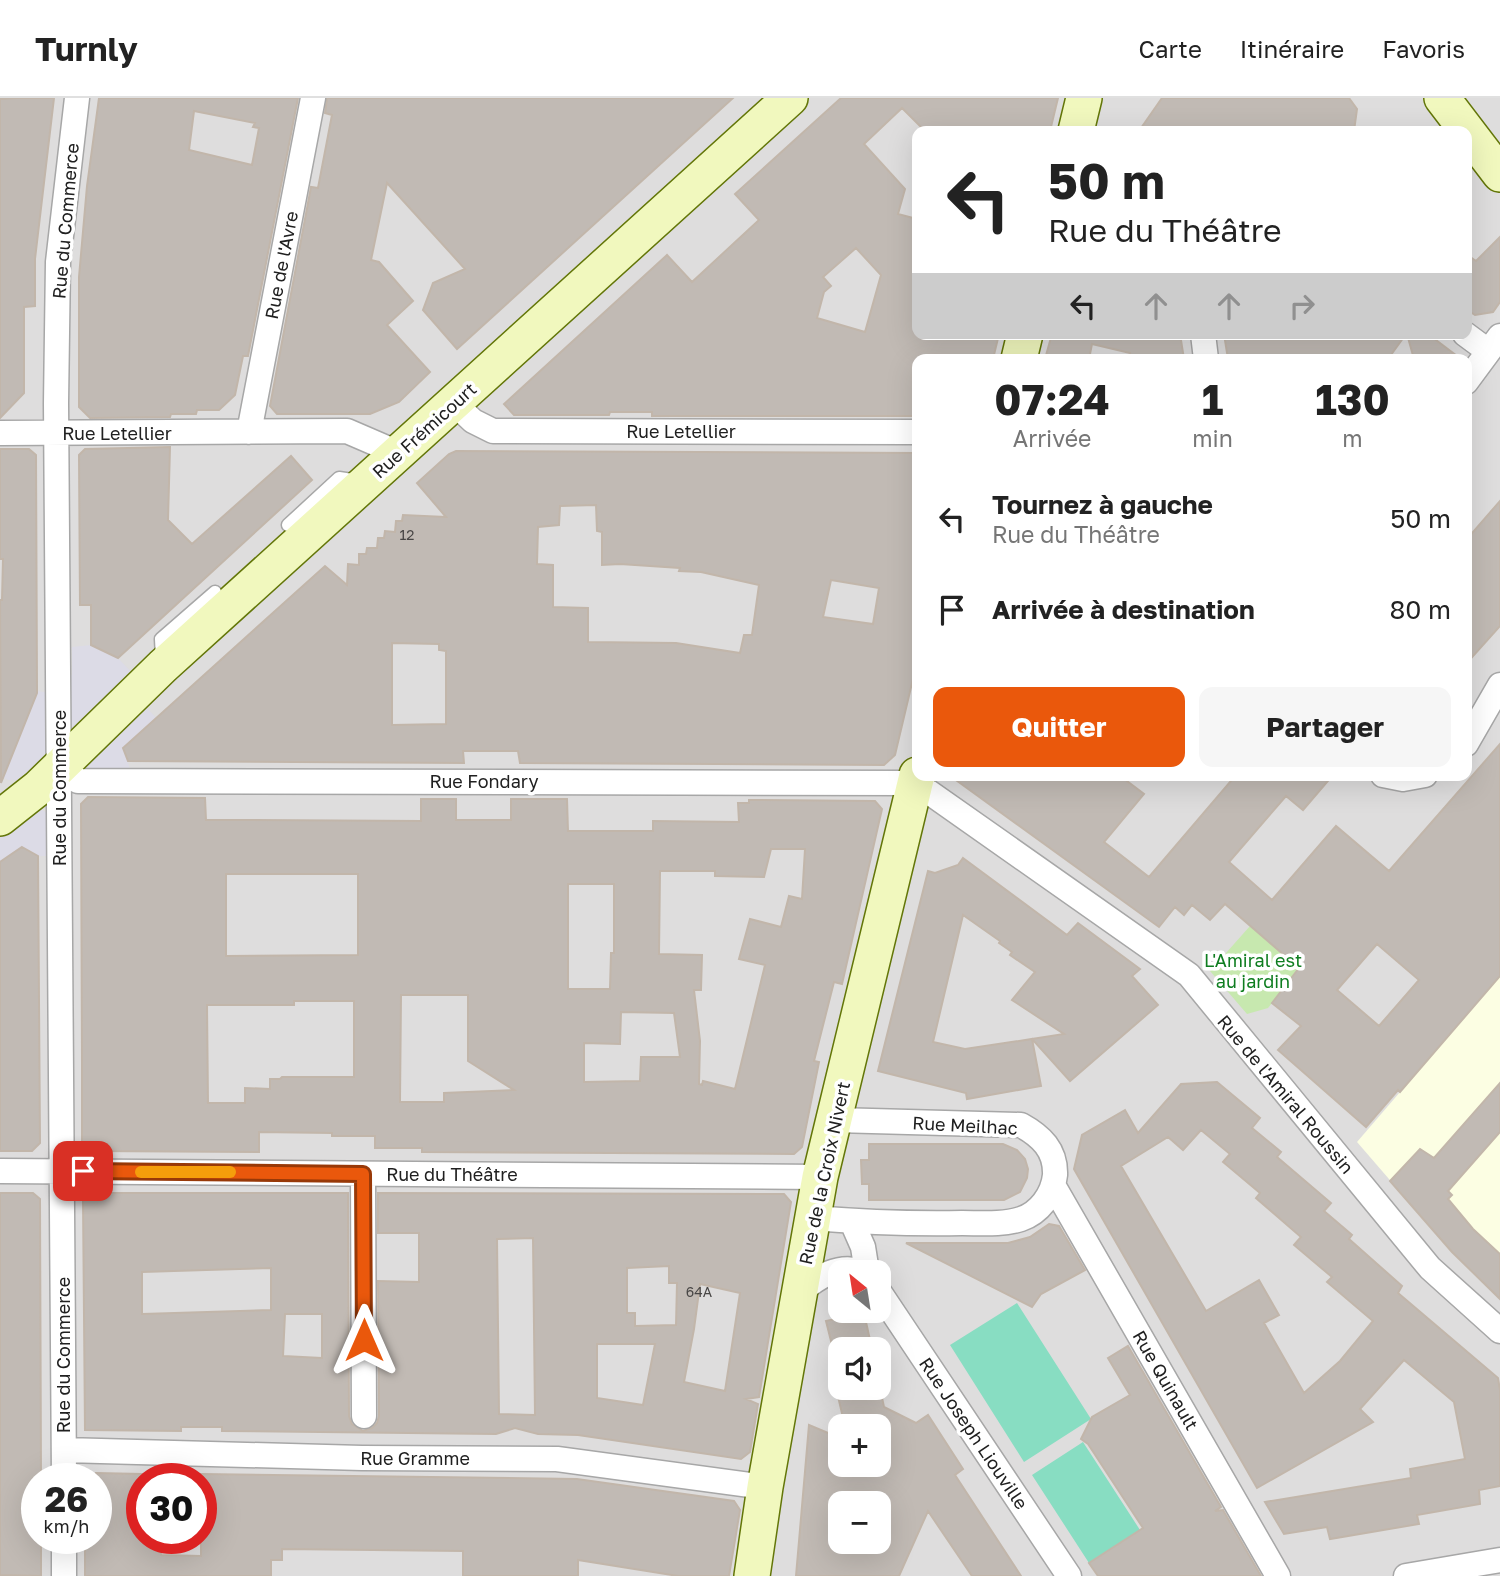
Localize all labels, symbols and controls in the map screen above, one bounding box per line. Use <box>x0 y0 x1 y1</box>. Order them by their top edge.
text: Turnly <box>35 29 138 68</box>
text: Carte <box>1139 34 1202 63</box>
text: Itinéraire <box>1240 34 1344 63</box>
text: Favoris <box>1382 34 1465 63</box>
street label: Rue du Commerce <box>47 142 83 300</box>
text: 50 m <box>1048 151 1165 210</box>
icon: left <box>933 154 1024 245</box>
street label: Rue de l'Avre <box>260 209 302 321</box>
text: Rue du Théâtre <box>1048 211 1281 249</box>
icon: left <box>1064 287 1102 325</box>
icon: ahead <box>1137 287 1175 325</box>
icon: ahead <box>1210 287 1248 325</box>
icon: right <box>1283 287 1321 325</box>
text: 07:24 <box>994 374 1110 424</box>
text: 1 <box>1202 374 1223 424</box>
text: 130 <box>1315 374 1390 424</box>
street label: Rue Frémicourt <box>367 377 481 483</box>
street label: Rue Letellier <box>626 420 736 442</box>
street label: Rue Letellier <box>62 422 172 444</box>
text: Arrivée <box>1013 424 1091 452</box>
text: min <box>1192 424 1233 452</box>
text: m <box>1342 424 1363 452</box>
text: Tournez à gauche <box>992 489 1213 520</box>
icon: left <box>933 500 971 538</box>
text: 50 m <box>1390 503 1451 534</box>
text: Rue du Théâtre <box>992 520 1160 548</box>
house number: 12 <box>400 526 414 543</box>
icon: arrive <box>933 591 971 629</box>
text: Arrivée à destination <box>992 594 1255 625</box>
text: 80 m <box>1390 594 1451 625</box>
button: Quitter <box>933 687 1185 767</box>
button: Partager <box>1199 687 1451 767</box>
street label: Rue du Commerce <box>48 710 70 866</box>
street label: Rue Fondary <box>430 770 539 792</box>
park label: L'Amiral est au jardin <box>1204 949 1302 992</box>
street label: Rue de l'Amiral Roussin <box>1213 1010 1359 1178</box>
street label: Rue de la Croix Nivert <box>794 1080 854 1266</box>
street label: Rue Meilhac <box>912 1111 1018 1139</box>
pin <box>53 1141 113 1201</box>
icon: arrive <box>64 1152 102 1190</box>
street label: Rue du Théâtre <box>386 1163 518 1185</box>
north arrow <box>828 1260 891 1323</box>
map controls <box>828 1260 891 1554</box>
street label: Rue du Commerce <box>52 1277 74 1433</box>
house number: 64A <box>686 1283 713 1300</box>
position arrow <box>327 1303 401 1377</box>
street label: Rue Quinault <box>1129 1326 1203 1434</box>
button: sound <box>828 1337 891 1400</box>
street label: Rue Joseph Liouville <box>915 1353 1033 1513</box>
button: + <box>828 1414 891 1477</box>
street label: Rue Gramme <box>360 1447 470 1469</box>
speed limit sign: 30 <box>126 1463 217 1554</box>
text: 26 <box>45 1478 88 1520</box>
button: − <box>828 1491 891 1554</box>
text: km/h <box>44 1515 89 1537</box>

